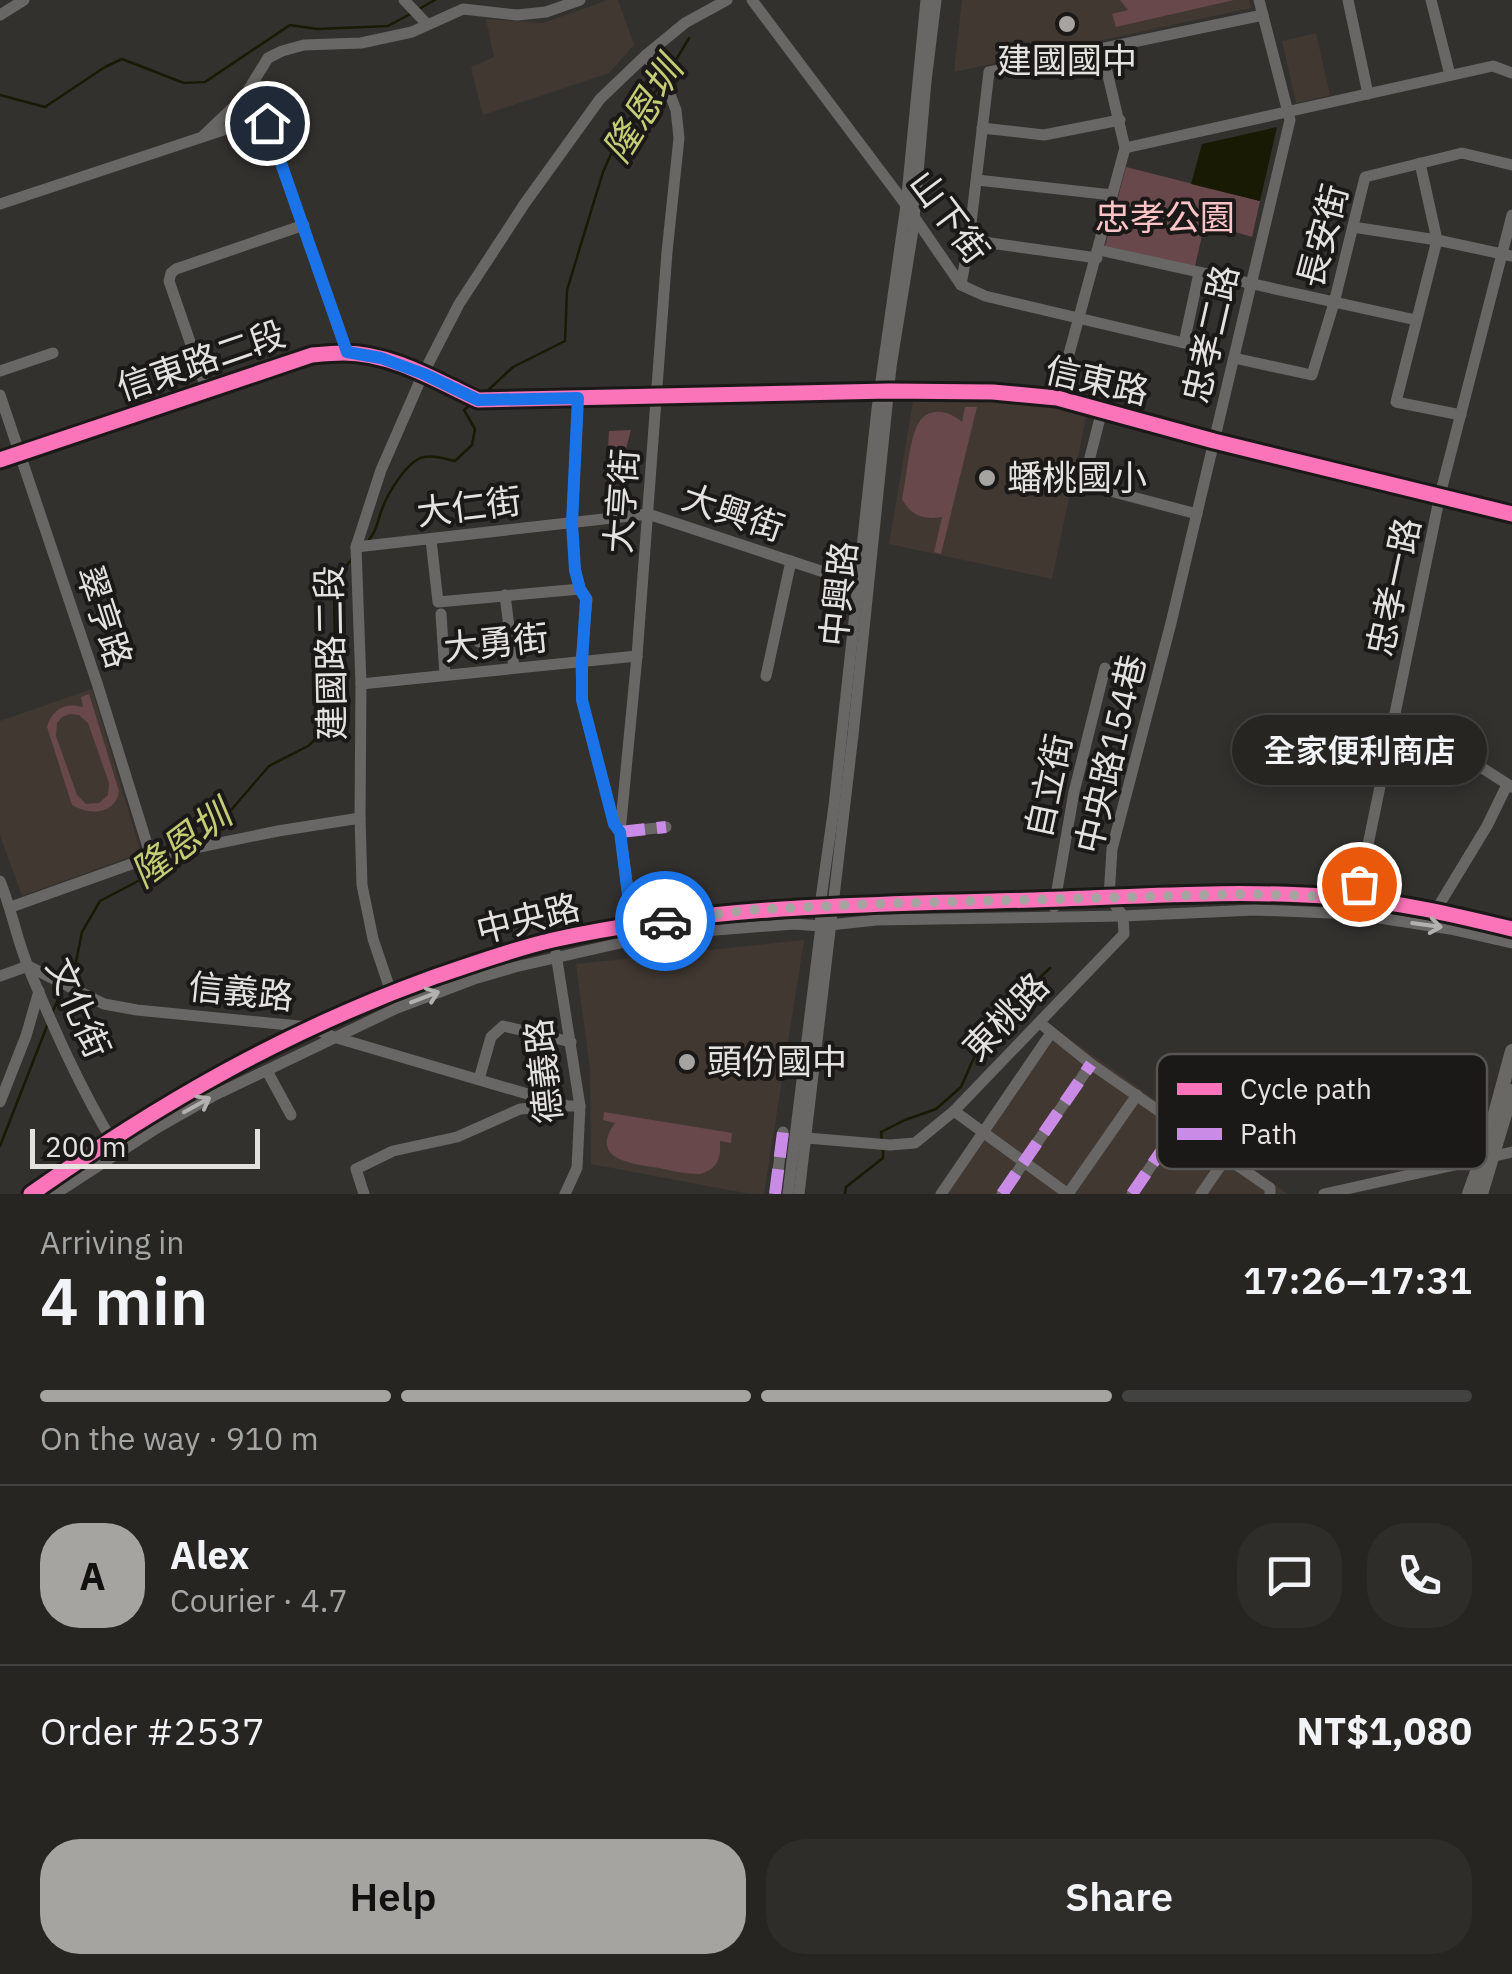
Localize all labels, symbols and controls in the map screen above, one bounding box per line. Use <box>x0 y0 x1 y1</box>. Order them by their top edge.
marker: 建國國中 <box>1056 13 1078 35</box>
place label: 建國國中 <box>997 37 1137 83</box>
water label: 隆恩圳 <box>591 44 695 171</box>
pin <box>225 81 310 166</box>
icon: home <box>240 96 295 151</box>
street label: 山下街 <box>900 161 1000 272</box>
street label: 長安街 <box>1286 179 1358 292</box>
park label: 忠孝公園 <box>1095 194 1235 240</box>
street label: 忠孝二路 <box>1172 260 1248 407</box>
street label: 信東路二段 <box>110 310 291 410</box>
street label: 信東路 <box>1041 346 1154 414</box>
street label: 大亨街 <box>594 447 648 555</box>
place label: 蟠桃國小 <box>1007 454 1147 500</box>
marker: 蟠桃國小 <box>976 467 998 489</box>
street label: 大興街 <box>676 473 790 551</box>
street label: 大仁街 <box>414 477 524 535</box>
street label: 忠孝一路 <box>1356 514 1430 660</box>
street label: 中興路 <box>810 539 866 649</box>
street label: 翠亨路 <box>67 560 143 674</box>
street label: 建國路二段 <box>305 565 355 741</box>
street label: 大勇街 <box>441 614 551 670</box>
street label: 中央路154巷 <box>1065 650 1155 858</box>
callout: 全家便利商店 <box>1232 714 1486 784</box>
text: 全家便利商店 <box>1263 729 1456 771</box>
street label: 自立街 <box>1015 730 1081 842</box>
water label: 隆恩圳 <box>120 786 244 897</box>
pin <box>1317 842 1402 927</box>
icon: bag <box>1332 857 1387 912</box>
courier <box>615 871 715 971</box>
street label: 中央路 <box>471 883 584 953</box>
icon: car <box>638 894 693 949</box>
one-way arrow <box>1410 917 1443 935</box>
street label: 文化街 <box>37 950 121 1065</box>
street label: 信義路 <box>186 963 296 1019</box>
street label: 東桃路 <box>952 963 1058 1070</box>
one-way arrow <box>409 987 440 1005</box>
street label: 德義路 <box>515 1016 571 1126</box>
place label: 頭份國中 <box>707 1038 847 1084</box>
marker: 頭份國中 <box>676 1051 698 1073</box>
legend <box>1157 1054 1487 1169</box>
text: Cycle path <box>1240 1070 1372 1107</box>
one-way arrow <box>182 1095 211 1115</box>
text: Path <box>1240 1115 1297 1152</box>
scale bar <box>30 1124 260 1168</box>
text: 200 m <box>45 1128 126 1165</box>
text: Arriving in <box>40 1221 185 1263</box>
text: 17:26–17:31 <box>1243 1255 1472 1304</box>
text: 4 min <box>40 1258 208 1343</box>
text: On the way · 910 m <box>40 1417 319 1459</box>
button: chat <box>1237 1523 1342 1628</box>
button: phone <box>1367 1523 1472 1628</box>
text: Alex <box>170 1530 250 1579</box>
text: A <box>79 1551 106 1600</box>
text: Courier · 4.7 <box>170 1579 348 1621</box>
text: Order #2537 <box>40 1706 265 1755</box>
text: NT$1,080 <box>1296 1706 1472 1755</box>
button: Help <box>40 1839 746 1954</box>
button: Share <box>766 1839 1472 1954</box>

